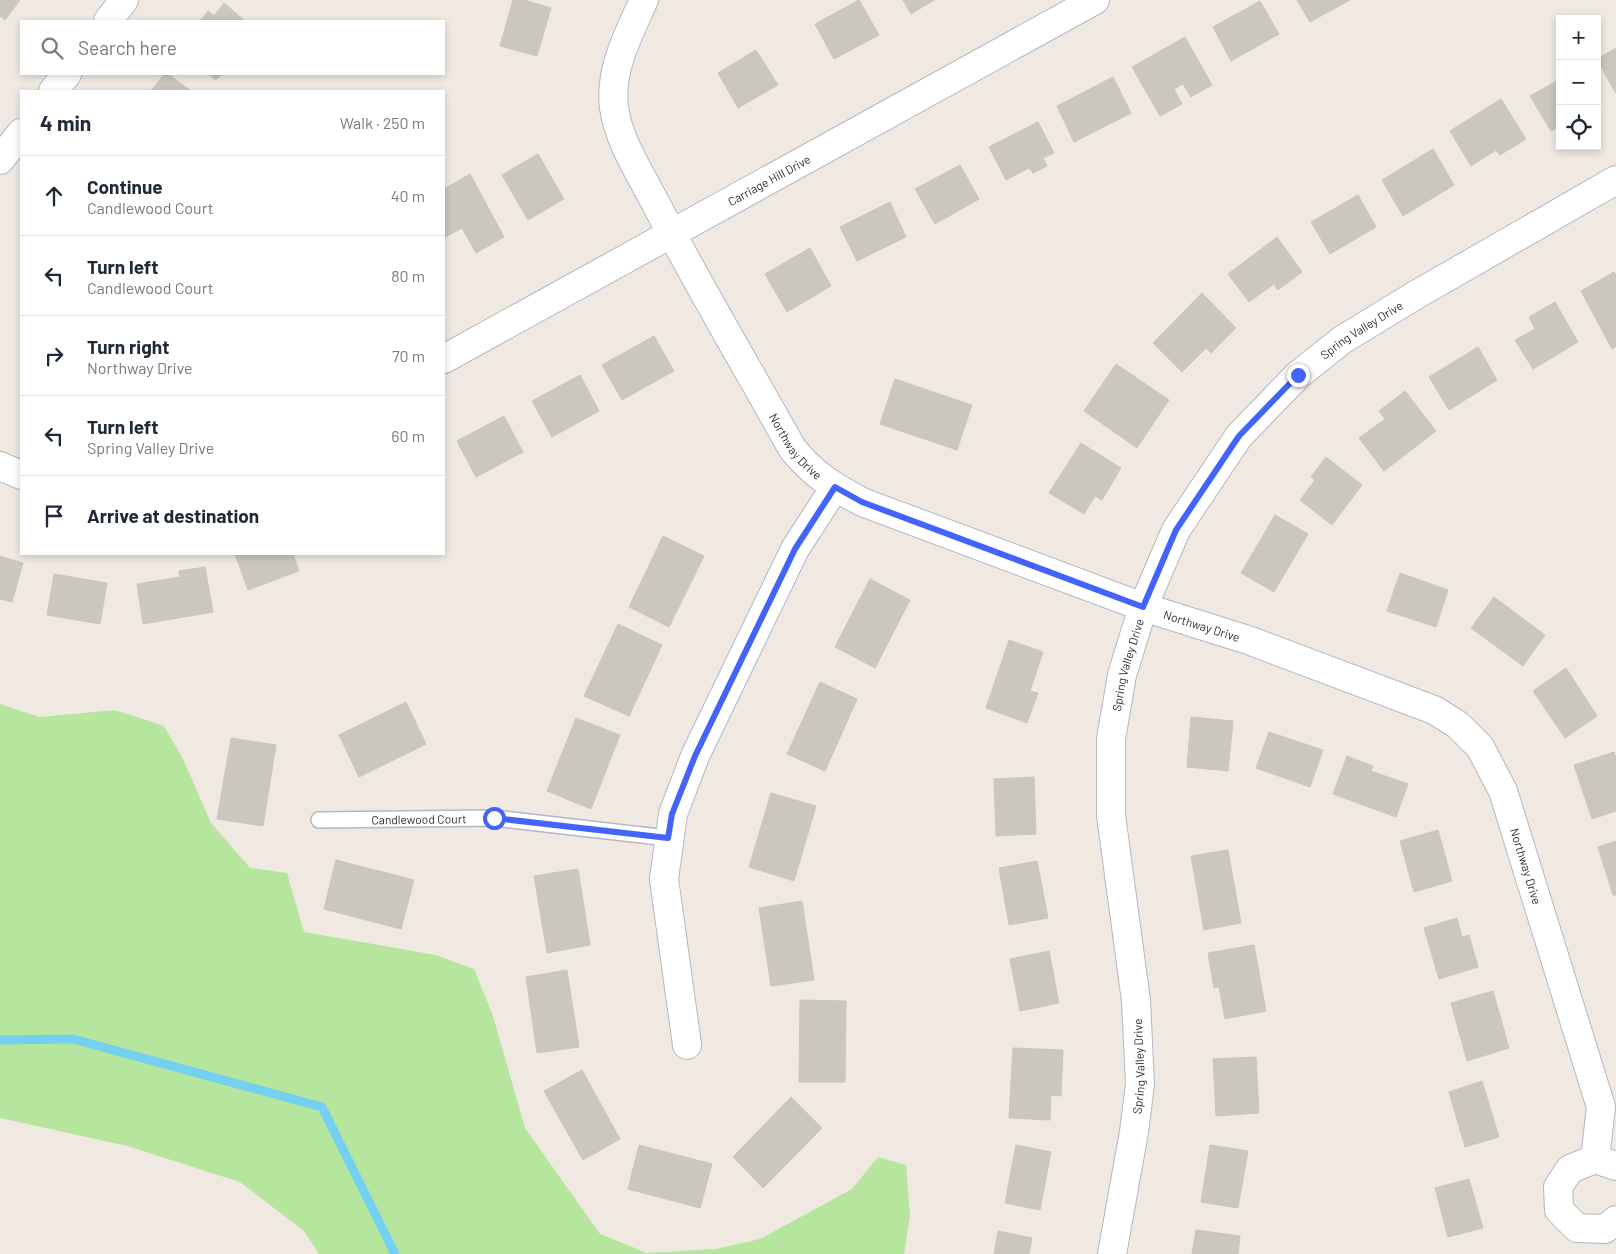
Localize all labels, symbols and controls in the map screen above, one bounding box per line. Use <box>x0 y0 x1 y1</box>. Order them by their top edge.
map controls <box>1556 15 1601 150</box>
button: + <box>1556 15 1601 60</box>
search box <box>20 20 445 75</box>
icon: search <box>38 34 66 62</box>
text: Search here <box>78 36 177 59</box>
button: − <box>1556 60 1601 105</box>
button: locate <box>1556 105 1601 150</box>
text: 4 min <box>40 110 91 135</box>
text: Walk · 250 m <box>340 113 425 132</box>
street label: Carriage Hill Drive <box>725 151 813 208</box>
text: Continue <box>87 175 163 198</box>
icon: ahead <box>40 182 68 210</box>
text: 40 m <box>391 186 425 205</box>
text: Candlewood Court <box>87 198 214 217</box>
text: Turn left <box>87 255 158 278</box>
icon: left <box>40 262 68 290</box>
text: 80 m <box>391 266 425 285</box>
text: Candlewood Court <box>87 278 214 297</box>
street label: Spring Valley Drive <box>1317 298 1405 362</box>
text: Turn right <box>87 335 169 358</box>
icon: right <box>40 342 68 370</box>
text: 70 m <box>392 346 425 365</box>
text: Northway Drive <box>87 358 193 377</box>
route end <box>1287 364 1310 387</box>
street label: Northway Drive <box>767 411 825 482</box>
text: Turn left <box>87 415 158 438</box>
icon: left <box>40 422 68 450</box>
text: 60 m <box>391 426 425 445</box>
text: Spring Valley Drive <box>87 438 214 457</box>
icon: arrive <box>40 502 68 530</box>
text: Arrive at destination <box>87 504 259 527</box>
street label: Northway Drive <box>1162 607 1242 644</box>
street label: Spring Valley Drive <box>1109 617 1146 712</box>
route start <box>483 807 506 830</box>
street label: Candlewood Court <box>371 811 467 826</box>
street label: Northway Drive <box>1508 826 1545 906</box>
street label: Spring Valley Drive <box>1129 1018 1147 1115</box>

